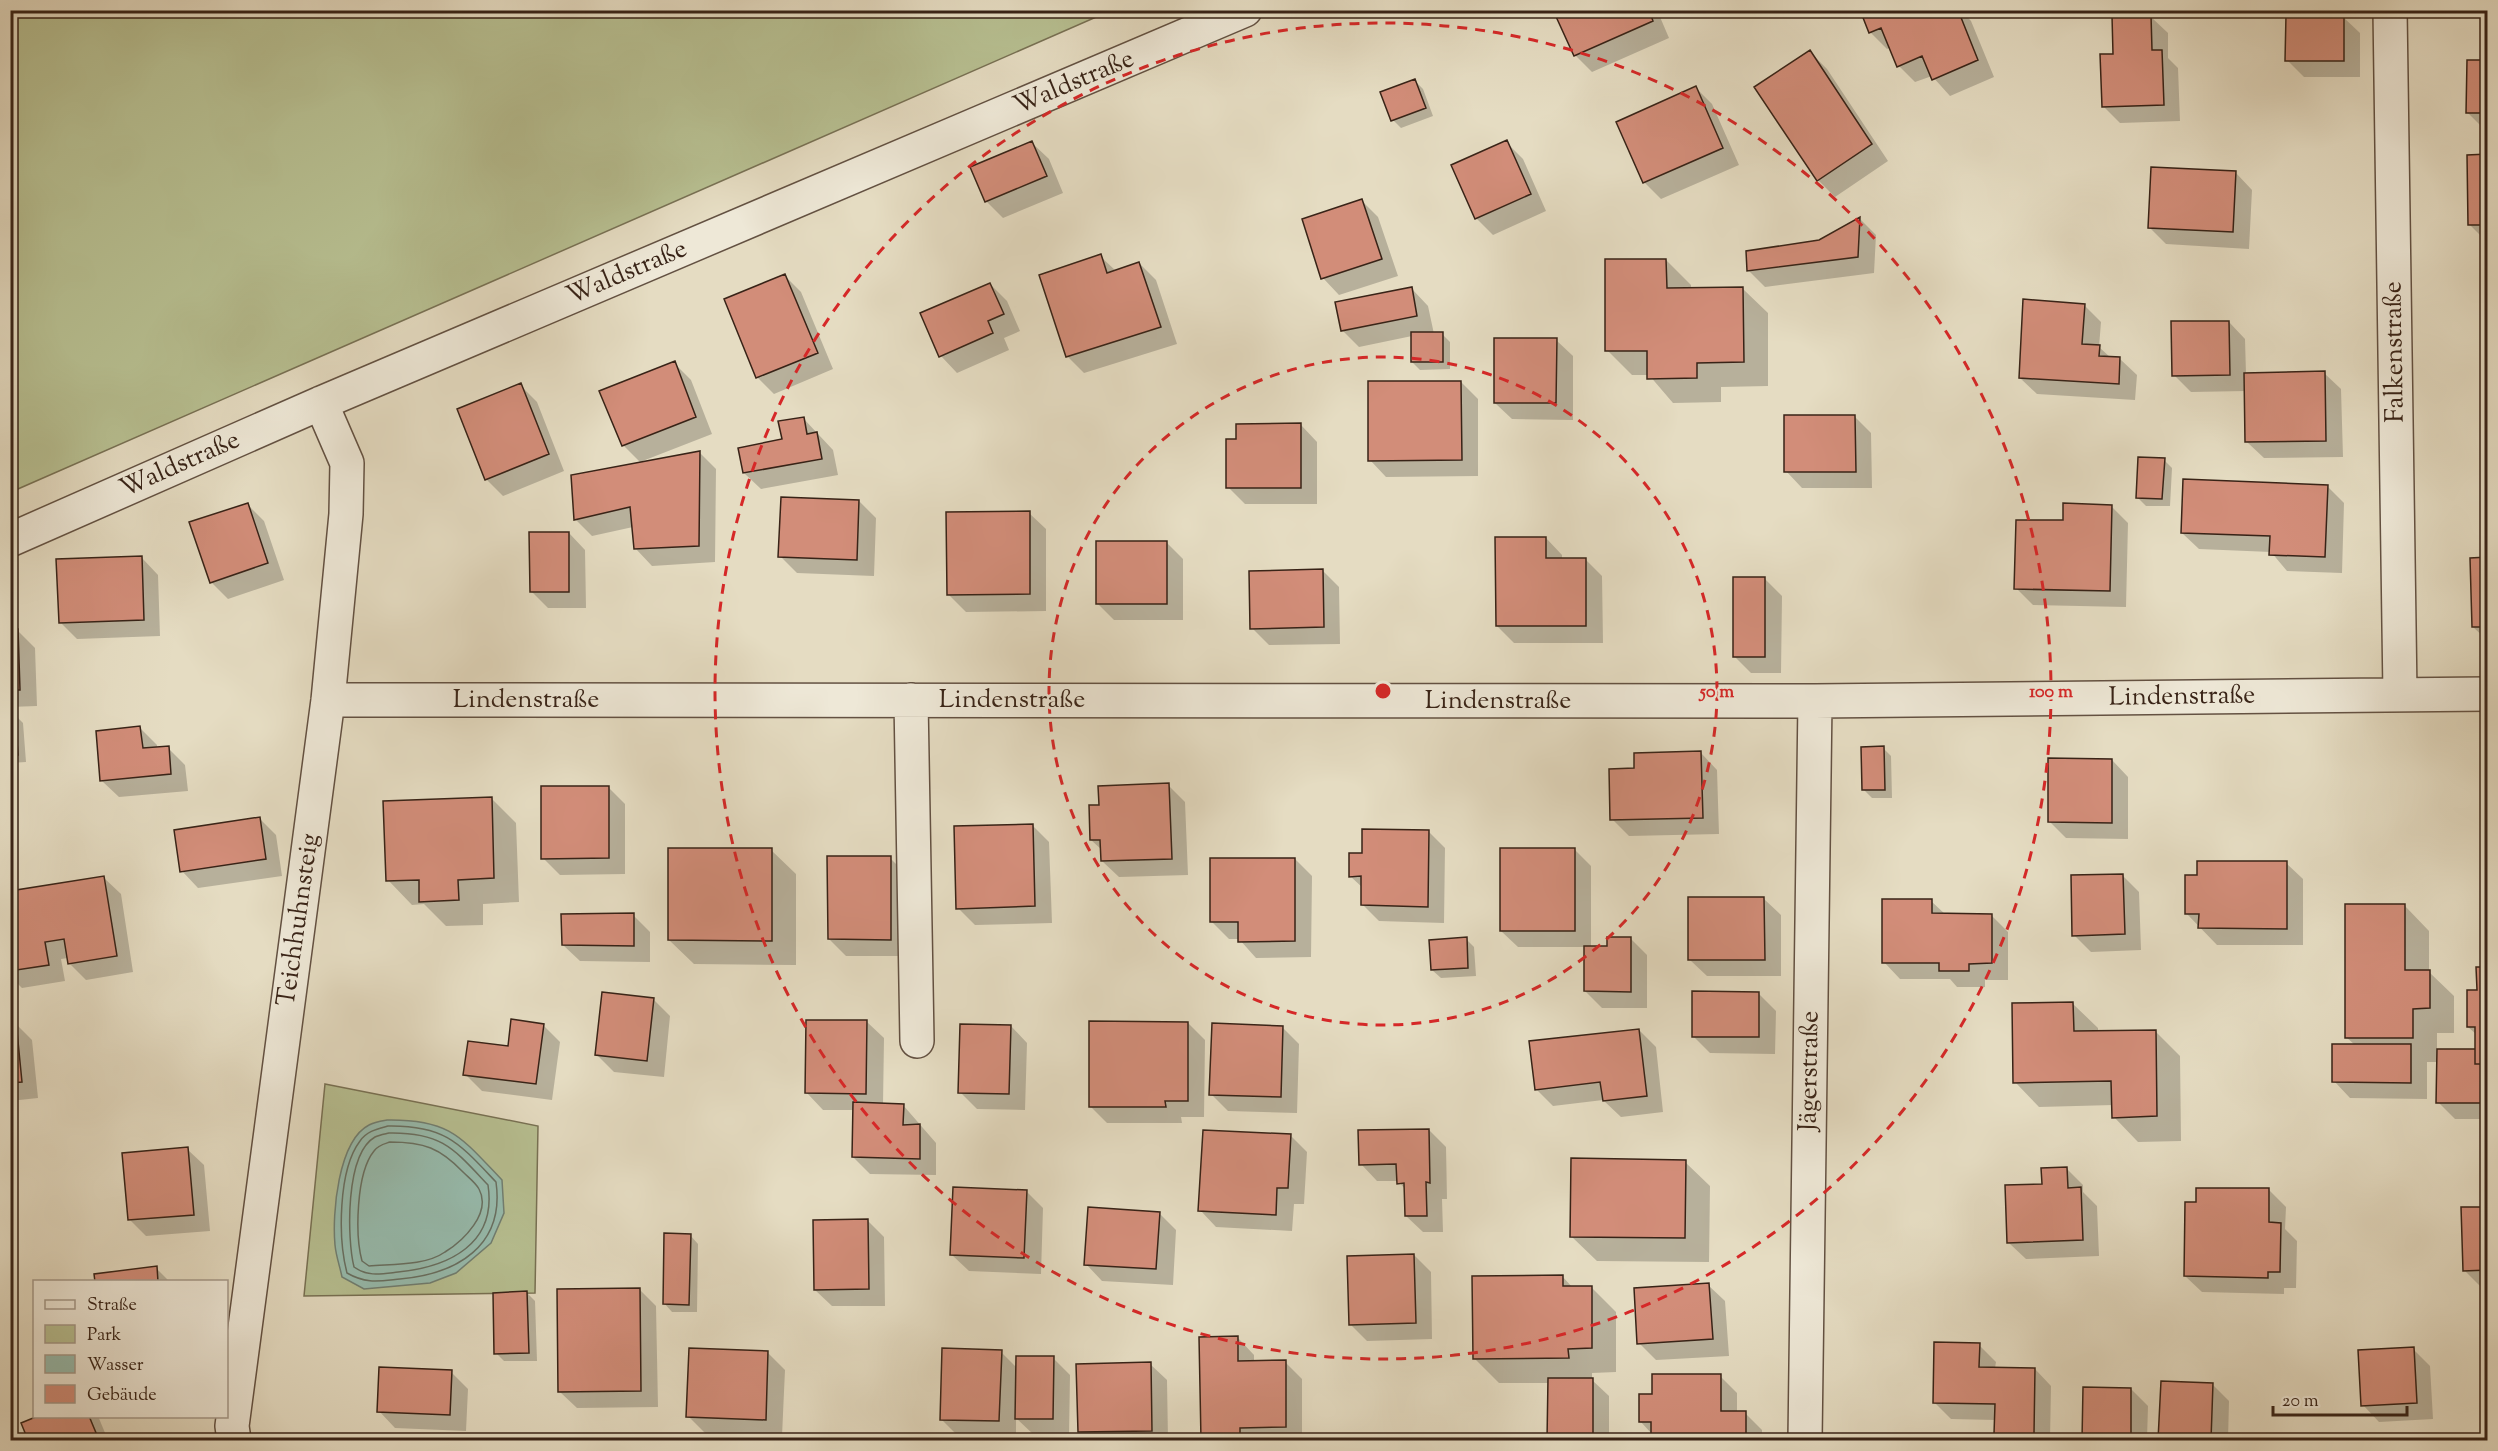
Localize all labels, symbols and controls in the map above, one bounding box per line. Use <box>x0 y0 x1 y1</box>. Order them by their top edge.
street label: Waldstraße <box>1008 41 1140 125</box>
street label: Waldstraße <box>561 231 693 315</box>
street label: Falkenstraße <box>2375 281 2415 423</box>
street label: Waldstraße <box>114 422 246 508</box>
street label: Lindenstraße <box>2108 677 2256 717</box>
text: 50 m <box>1698 680 1734 706</box>
text: 100 m <box>2029 680 2073 706</box>
centre of rings <box>1373 681 1393 701</box>
street label: Lindenstraße <box>453 682 599 719</box>
street label: Lindenstraße <box>939 682 1085 719</box>
street label: Lindenstraße <box>1425 683 1571 720</box>
street label: Teichhuhnsteig <box>269 831 329 1009</box>
street label: Jägerstraße <box>1790 1011 1830 1133</box>
legend <box>33 1280 228 1418</box>
text: Straße <box>87 1293 137 1319</box>
text: Park <box>87 1323 122 1349</box>
text: Wasser <box>87 1353 144 1379</box>
scale bar <box>2273 1379 2406 1417</box>
text: Gebäude <box>87 1383 157 1409</box>
text: 20 m <box>2282 1389 2319 1415</box>

